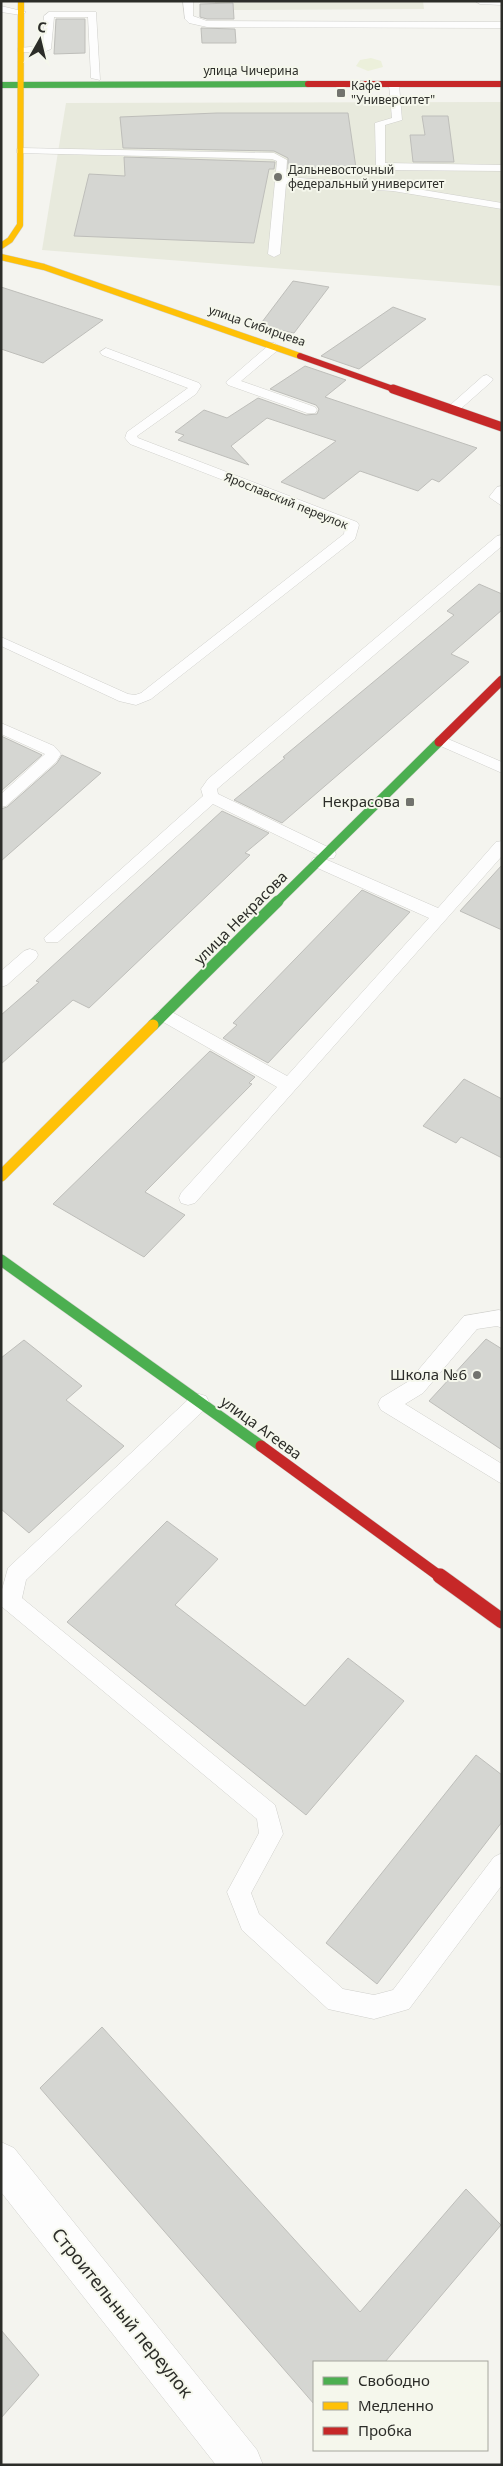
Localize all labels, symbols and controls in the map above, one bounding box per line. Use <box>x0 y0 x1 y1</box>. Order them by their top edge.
north arrow <box>15 15 65 65</box>
text: С <box>36 17 48 37</box>
street label: улица Чичерина <box>203 62 299 79</box>
place label: Кафе "Университет" <box>351 77 435 108</box>
marker: Кафе "Университет" <box>335 87 347 99</box>
place label: Дальневосточный федеральный университет <box>288 161 445 192</box>
marker: Дальневосточный федеральный университет <box>272 171 284 183</box>
street label: улица Сибирцева <box>206 301 308 350</box>
street label: Ярославский переулок <box>222 468 351 533</box>
place label: Некрасова <box>322 791 400 811</box>
marker: Некрасова <box>404 796 416 808</box>
street label: улица Некрасова <box>189 866 291 968</box>
place label: Школа №6 <box>390 1364 467 1384</box>
marker: Школа №6 <box>471 1369 483 1381</box>
street label: улица Агеева <box>217 1391 306 1463</box>
street label: Строительный переулок <box>47 2222 199 2403</box>
legend <box>313 2361 488 2451</box>
text: Свободно <box>358 2370 430 2390</box>
text: Медленно <box>358 2395 434 2415</box>
text: Пробка <box>358 2420 412 2440</box>

